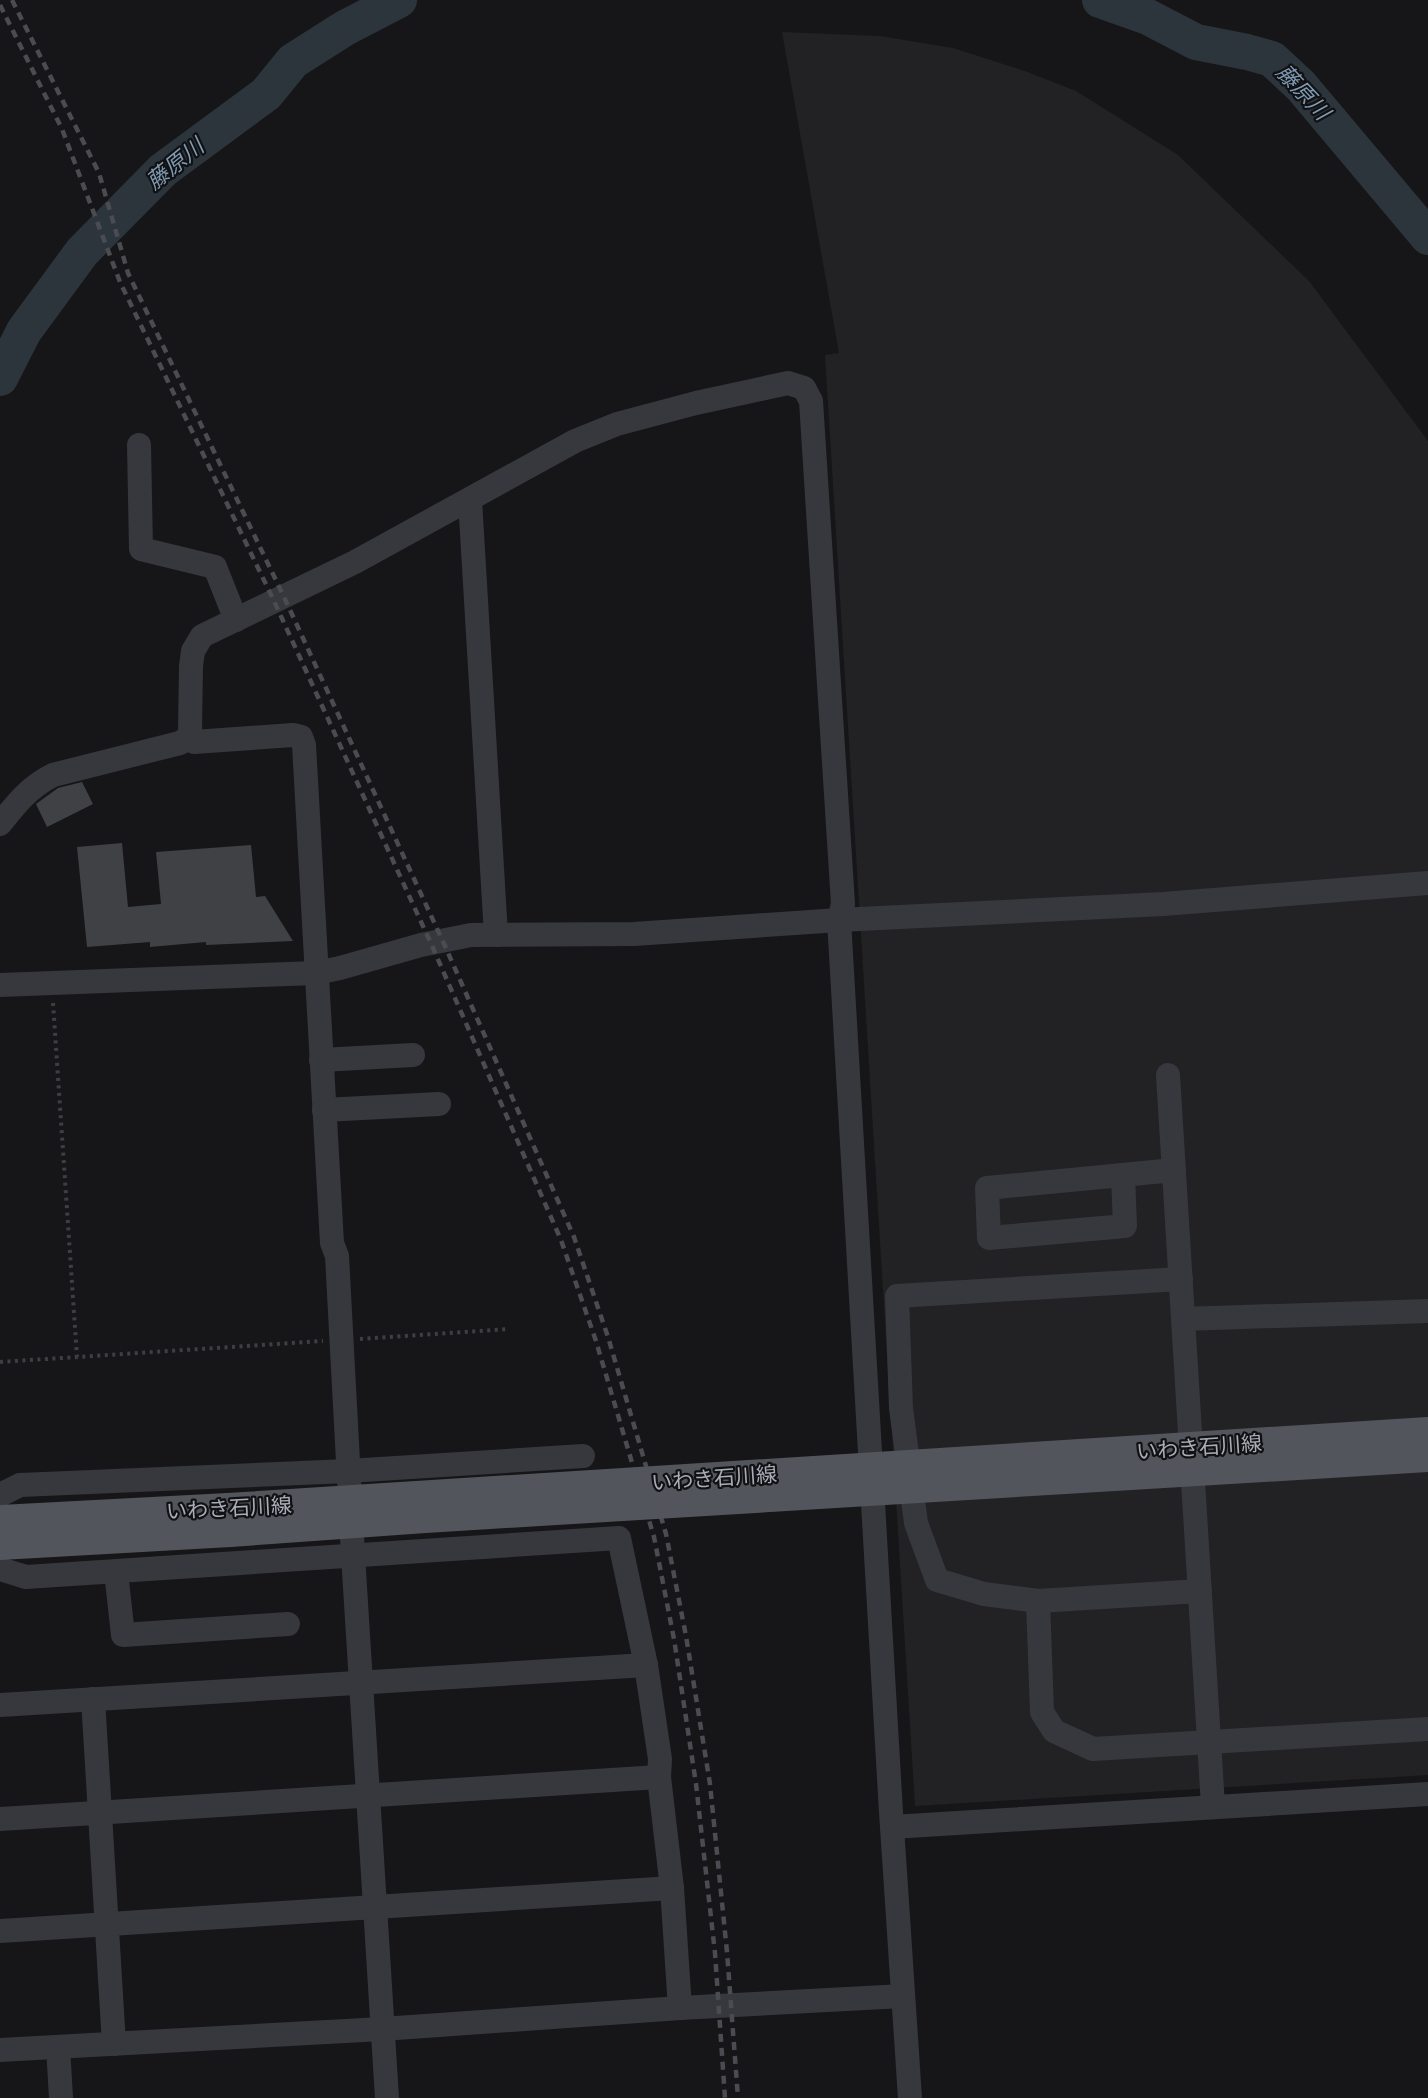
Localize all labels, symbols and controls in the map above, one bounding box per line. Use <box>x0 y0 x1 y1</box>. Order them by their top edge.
water label: 藤原川 <box>1271 59 1336 126</box>
water label: 藤原川 <box>141 132 210 194</box>
street label: いわき石川線 <box>1135 1430 1263 1464</box>
street label: いわき石川線 <box>650 1461 778 1495</box>
street label: いわき石川線 <box>165 1492 293 1524</box>

